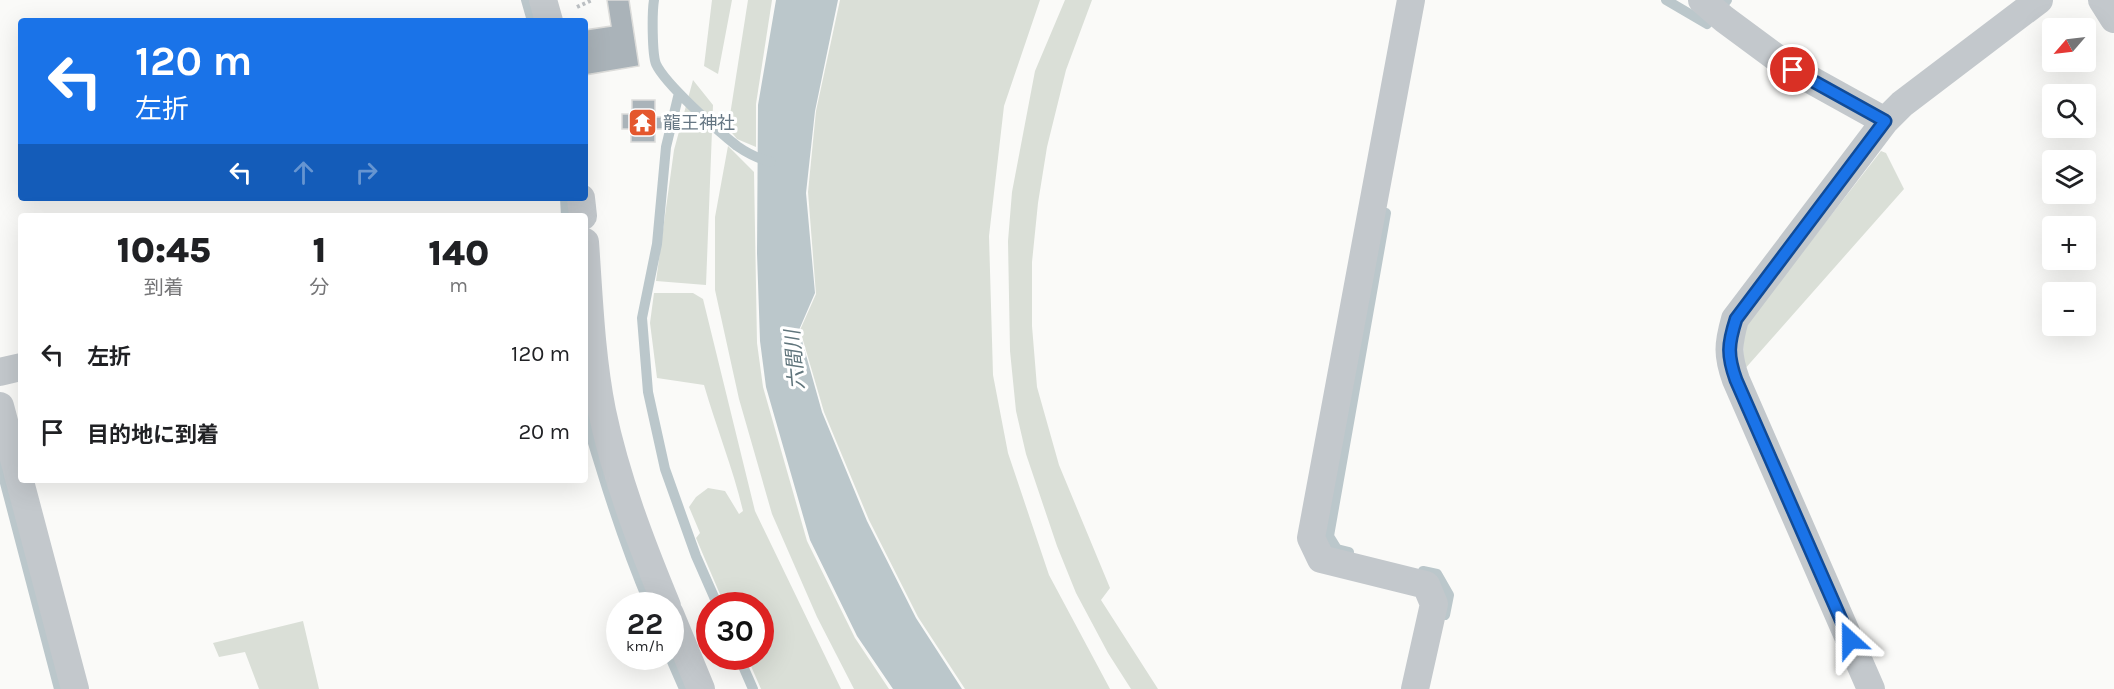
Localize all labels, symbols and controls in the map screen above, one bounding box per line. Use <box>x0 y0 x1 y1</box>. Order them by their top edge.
north arrow <box>2042 18 2096 72</box>
map controls <box>2042 18 2096 336</box>
text: 120 m <box>135 36 252 86</box>
icon: left <box>36 42 114 120</box>
pin <box>1767 44 1818 95</box>
icon: arrive <box>1776 53 1809 86</box>
button: search <box>2042 84 2096 138</box>
text: 左折 <box>135 93 189 125</box>
temple icon: 龍王神社 <box>626 107 658 139</box>
place label: 龍王神社 <box>663 112 735 134</box>
button: layers <box>2042 150 2096 204</box>
icon: left <box>224 156 257 189</box>
icon: ahead <box>287 156 320 189</box>
icon: right <box>350 156 383 189</box>
button: + <box>2042 216 2096 270</box>
text: 10:45 <box>117 229 211 271</box>
text: 1 <box>312 229 326 271</box>
text: 140 <box>428 232 489 274</box>
text: m <box>449 274 468 297</box>
text: 到着 <box>144 276 184 299</box>
text: 分 <box>309 276 329 299</box>
button: − <box>2042 282 2096 336</box>
water label: 六間川 <box>781 327 809 391</box>
icon: left <box>36 338 69 371</box>
text: 120 m <box>511 341 570 367</box>
text: 左折 <box>87 344 131 370</box>
icon: arrive <box>36 416 69 449</box>
text: 20 m <box>518 419 570 445</box>
text: 目的地に到着 <box>87 422 219 448</box>
speed limit sign: 30 <box>696 592 774 670</box>
text: 22 <box>627 606 663 642</box>
position arrow <box>1818 608 1882 672</box>
text: km/h <box>626 637 664 655</box>

